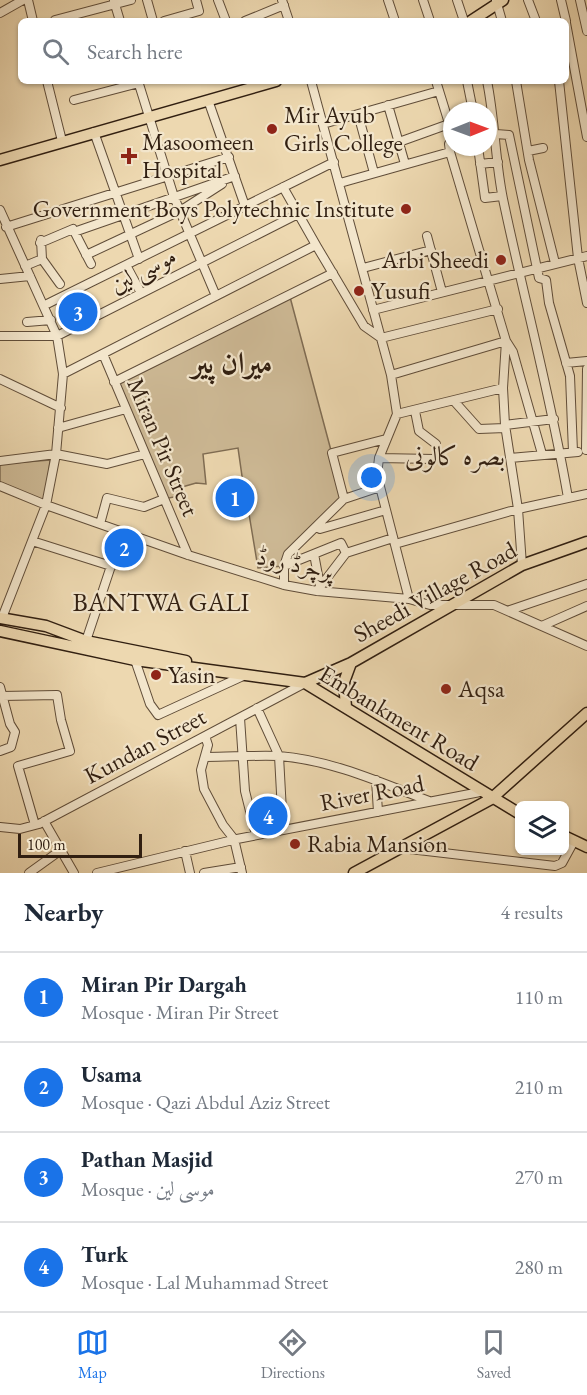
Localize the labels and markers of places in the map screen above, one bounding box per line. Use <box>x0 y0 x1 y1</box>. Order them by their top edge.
place label: Mir Ayub Girls College <box>284 99 403 158</box>
marker: Mir Ayub Girls College <box>265 122 279 136</box>
place label: Masoomeen Hospital <box>142 126 254 185</box>
marker: Masoomeen Hospital <box>120 147 138 165</box>
place label: Government Boys Polytechnic Institute <box>33 193 394 224</box>
marker: Government Boys Polytechnic Institute <box>399 202 413 216</box>
place label: Arbi Sheedi <box>381 244 489 275</box>
marker: Arbi Sheedi <box>494 253 508 267</box>
place label: Yusufi <box>371 275 430 306</box>
marker: Yusufi <box>352 284 366 298</box>
pin: 3 <box>58 290 98 334</box>
pin: 1 <box>216 476 254 520</box>
pin: 2 <box>104 526 144 570</box>
place label: Yasin <box>168 659 216 690</box>
marker: Yasin <box>149 668 163 682</box>
place label: Aqsa <box>457 673 505 704</box>
marker: Aqsa <box>439 682 453 696</box>
pin: 4 <box>248 794 288 838</box>
place label: Rabia Mansion <box>307 828 448 859</box>
marker: Rabia Mansion <box>288 837 302 851</box>

